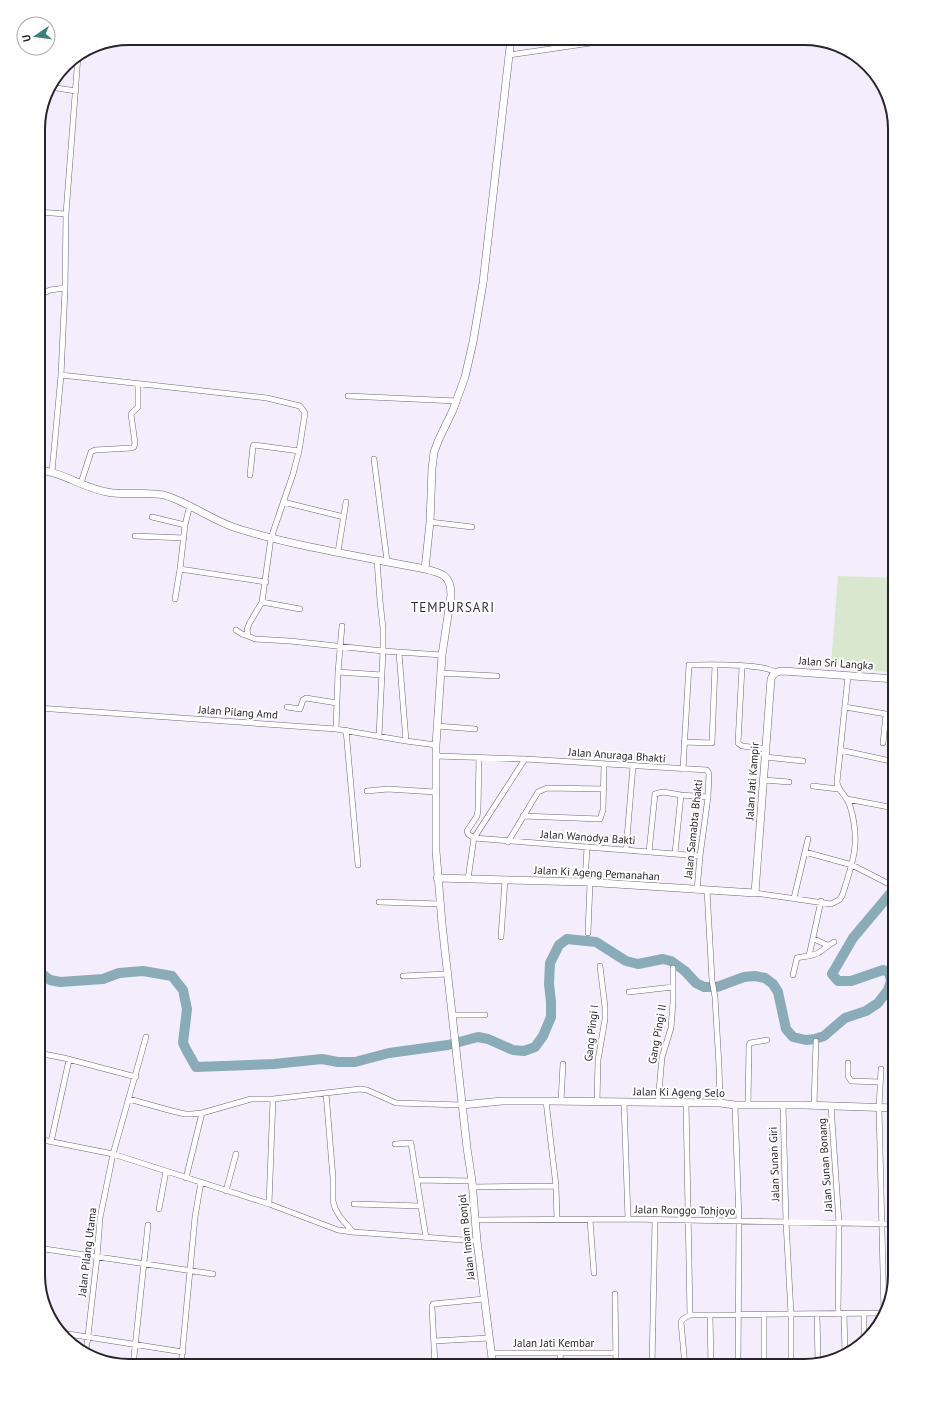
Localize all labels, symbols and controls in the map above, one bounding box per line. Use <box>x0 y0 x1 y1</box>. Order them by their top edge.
north arrow <box>16 16 56 56</box>
text: U <box>19 33 34 43</box>
district label: TEMPURSARI <box>411 599 495 616</box>
street label: Jalan Sri Langka <box>797 653 874 673</box>
street label: Jalan Pilang Amd <box>197 702 278 722</box>
street label: Jalan Jati Kampir <box>742 741 762 821</box>
street label: Jalan Anuraga Bhakti <box>567 745 666 765</box>
street label: Jalan Samabta Bhakti <box>681 779 705 880</box>
street label: Jalan Wanodya Bakti <box>539 827 636 847</box>
street label: Jalan Ki Ageng Pemanahan <box>533 863 660 883</box>
street label: Gang Pingi II <box>645 1003 669 1065</box>
street label: Gang Pingi I <box>581 1004 601 1062</box>
street label: Jalan Ki Ageng Selo <box>632 1084 725 1100</box>
street label: Jalan Sunan Bonang <box>815 1117 835 1213</box>
street label: Jalan Sunan Giri <box>766 1126 782 1203</box>
street label: Jalan Imam Bonjol <box>454 1193 478 1282</box>
street label: Jalan Ronggo Tohjoyo <box>634 1202 736 1218</box>
street label: Jalan Pilang Utama <box>74 1207 99 1298</box>
street label: Jalan Jati Kembar <box>513 1336 594 1350</box>

